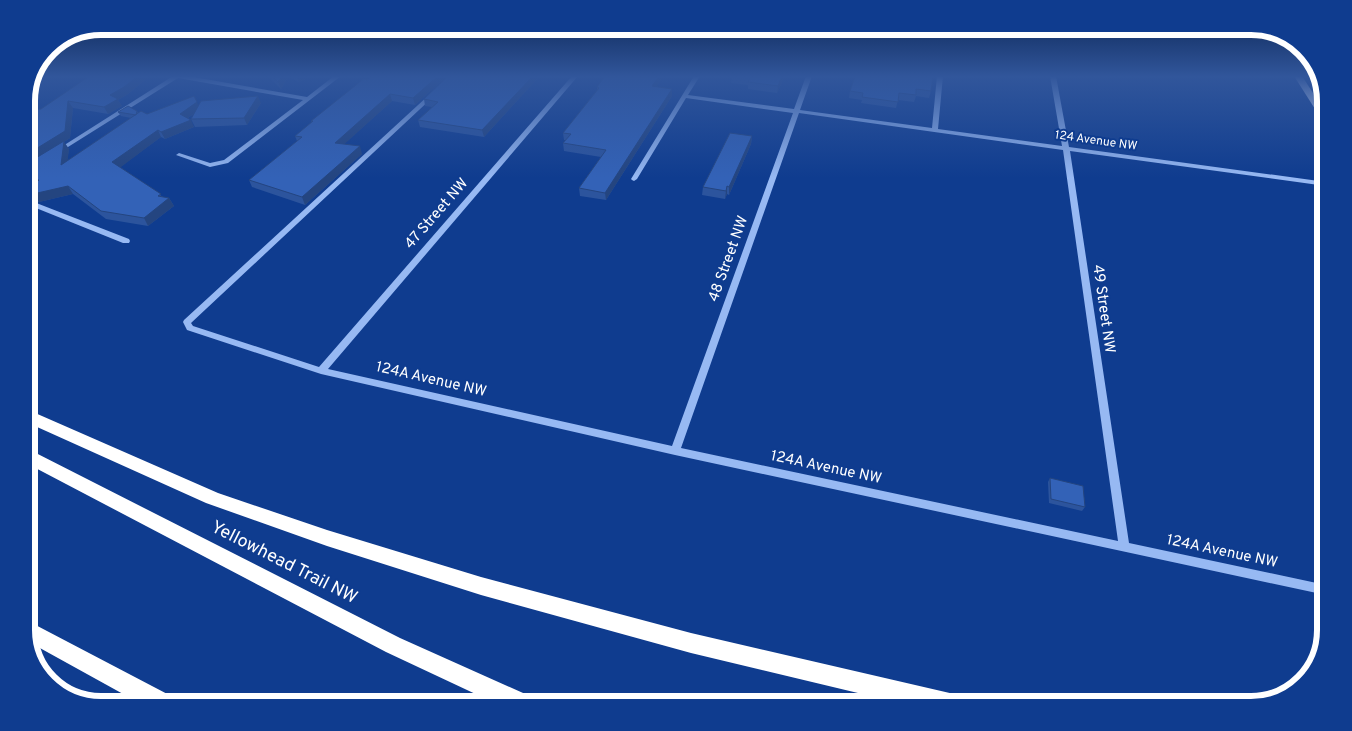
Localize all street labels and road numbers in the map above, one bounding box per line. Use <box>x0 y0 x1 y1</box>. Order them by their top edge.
street label: 124 Avenue NW <box>1054 127 1138 155</box>
street label: 47 Street NW <box>401 175 473 253</box>
street label: 48 Street NW <box>705 214 753 304</box>
street label: 49 Street NW <box>1087 263 1119 355</box>
street label: 124A Avenue NW <box>374 358 488 402</box>
street label: 124A Avenue NW <box>769 447 883 489</box>
street label: Yellowhead Trail NW <box>207 516 361 610</box>
street label: 124A Avenue NW <box>1165 531 1279 573</box>

